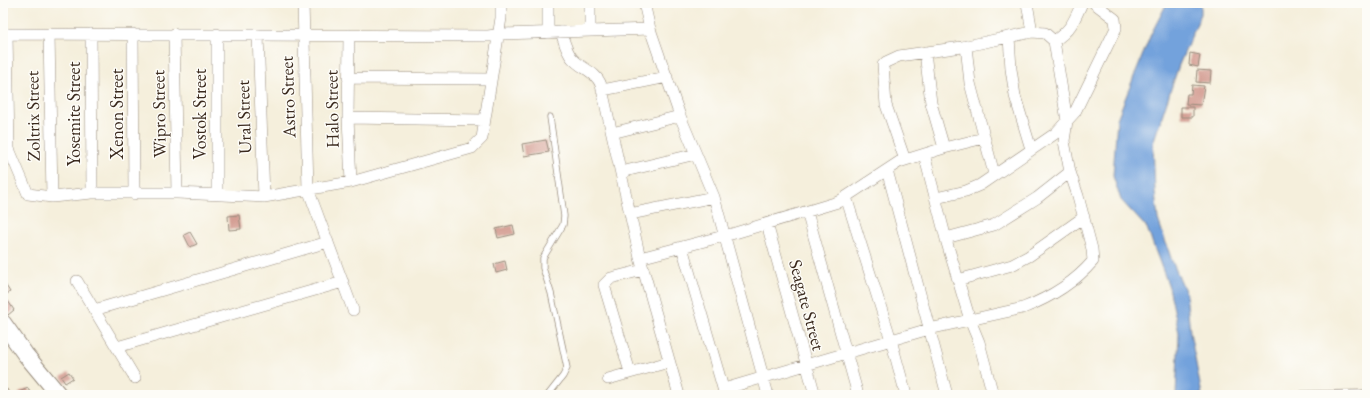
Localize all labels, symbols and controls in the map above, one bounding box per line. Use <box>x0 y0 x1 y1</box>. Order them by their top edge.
street label: Astro Street <box>275 55 300 139</box>
street label: Yosemite Street <box>62 61 85 166</box>
street label: Xenon Street <box>105 68 128 160</box>
street label: Vostok Street <box>188 68 211 159</box>
street label: Wipro Street <box>146 69 171 158</box>
street label: Halo Street <box>319 69 344 148</box>
street label: Zoltrix Street <box>20 70 45 162</box>
street label: Ural Street <box>231 79 256 154</box>
street label: Seagate Street <box>784 257 831 353</box>

